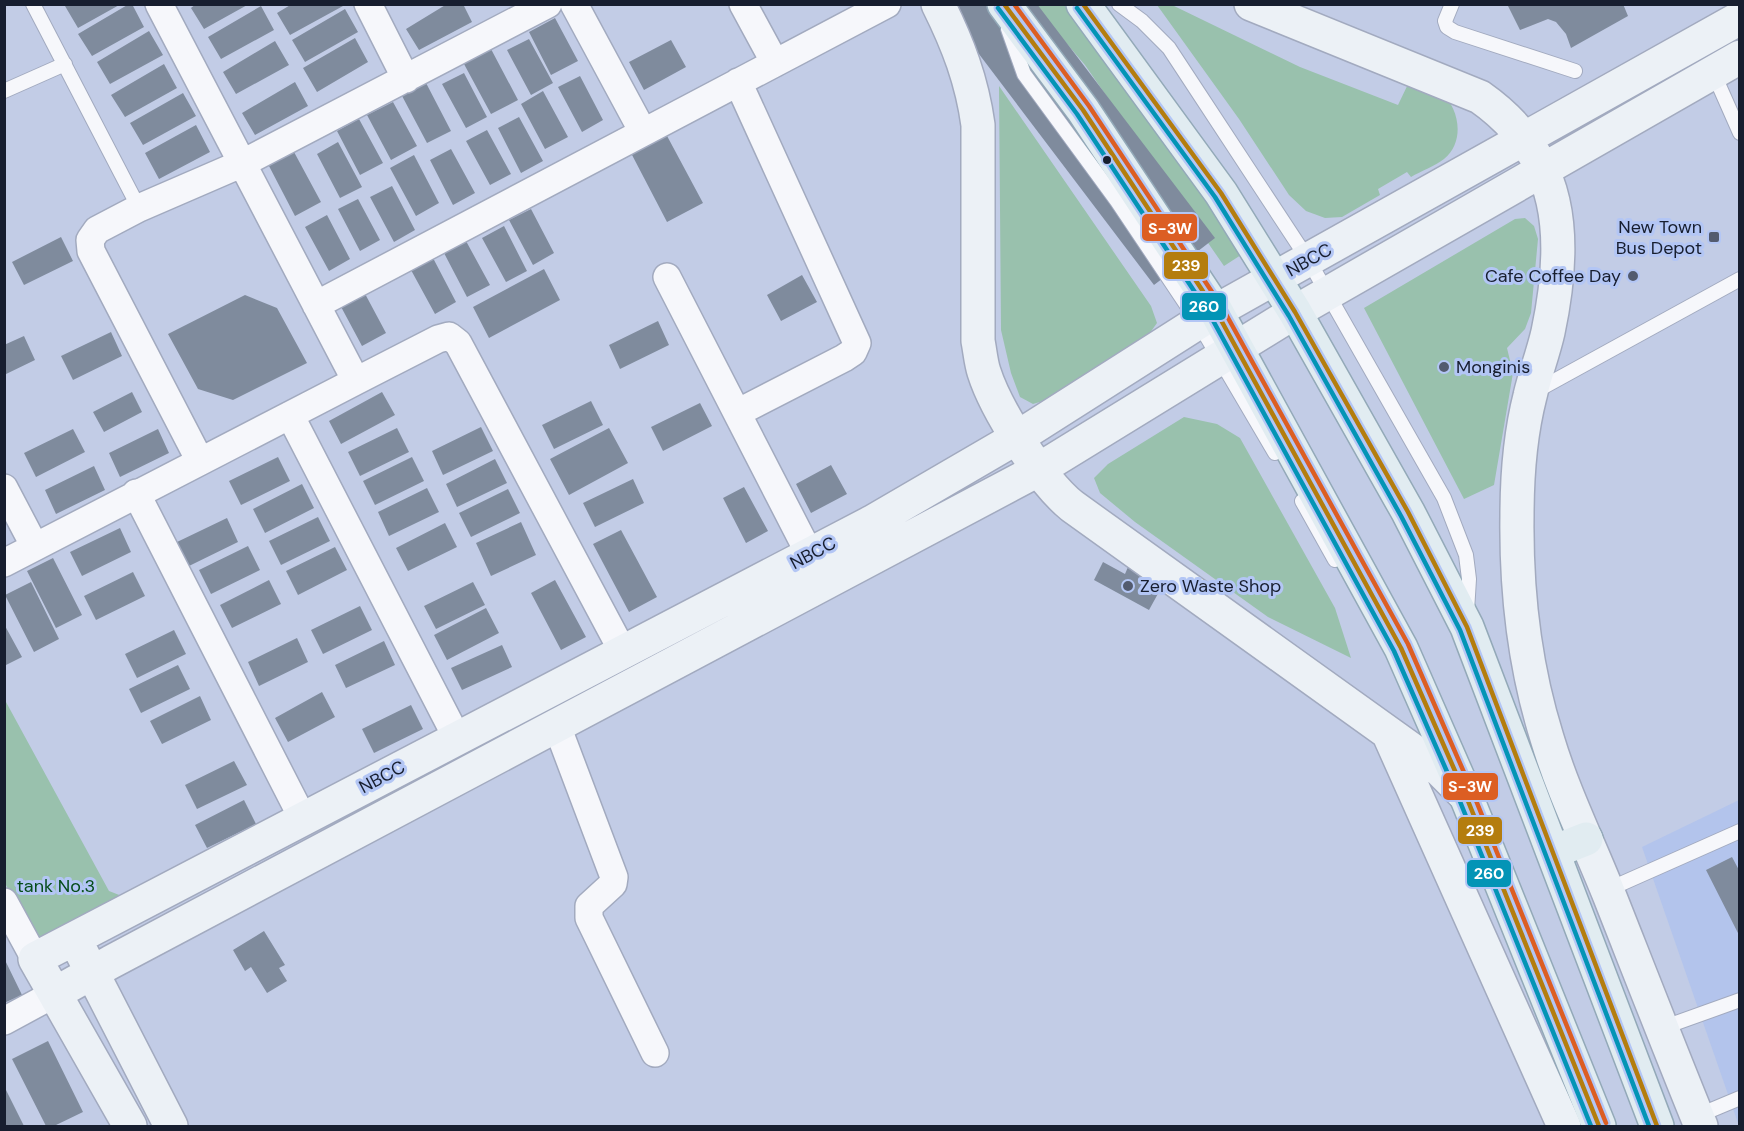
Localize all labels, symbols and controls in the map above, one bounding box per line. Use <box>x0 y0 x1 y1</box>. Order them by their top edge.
unlabelled marker <box>1101 154 1113 166</box>
line badge: S-3W <box>1141 213 1198 242</box>
place label: New Town Bus Depot <box>1616 215 1702 260</box>
text: S-3W <box>1148 218 1192 239</box>
marker: New Town Bus Depot <box>1707 230 1721 244</box>
street label: NBCC <box>1282 238 1336 282</box>
line badge: 239 <box>1163 251 1209 280</box>
text: 239 <box>1172 255 1200 276</box>
place label: Cafe Coffee Day <box>1485 264 1621 288</box>
marker: Cafe Coffee Day <box>1626 269 1640 283</box>
line badge: 260 <box>1181 292 1227 321</box>
text: 260 <box>1189 296 1219 317</box>
place label: Monginis <box>1456 355 1530 379</box>
marker: Monginis <box>1437 360 1451 374</box>
street label: NBCC <box>786 531 840 575</box>
place label: Zero Waste Shop <box>1140 574 1281 598</box>
marker: Zero Waste Shop <box>1121 579 1135 593</box>
street label: NBCC <box>355 755 409 799</box>
line badge: S-3W <box>1442 772 1499 801</box>
text: S-3W <box>1448 776 1492 797</box>
line badge: 239 <box>1457 816 1503 845</box>
text: 239 <box>1466 820 1494 841</box>
line badge: 260 <box>1466 859 1512 888</box>
text: 260 <box>1474 863 1504 884</box>
park label: tank No.3 <box>17 874 95 898</box>

